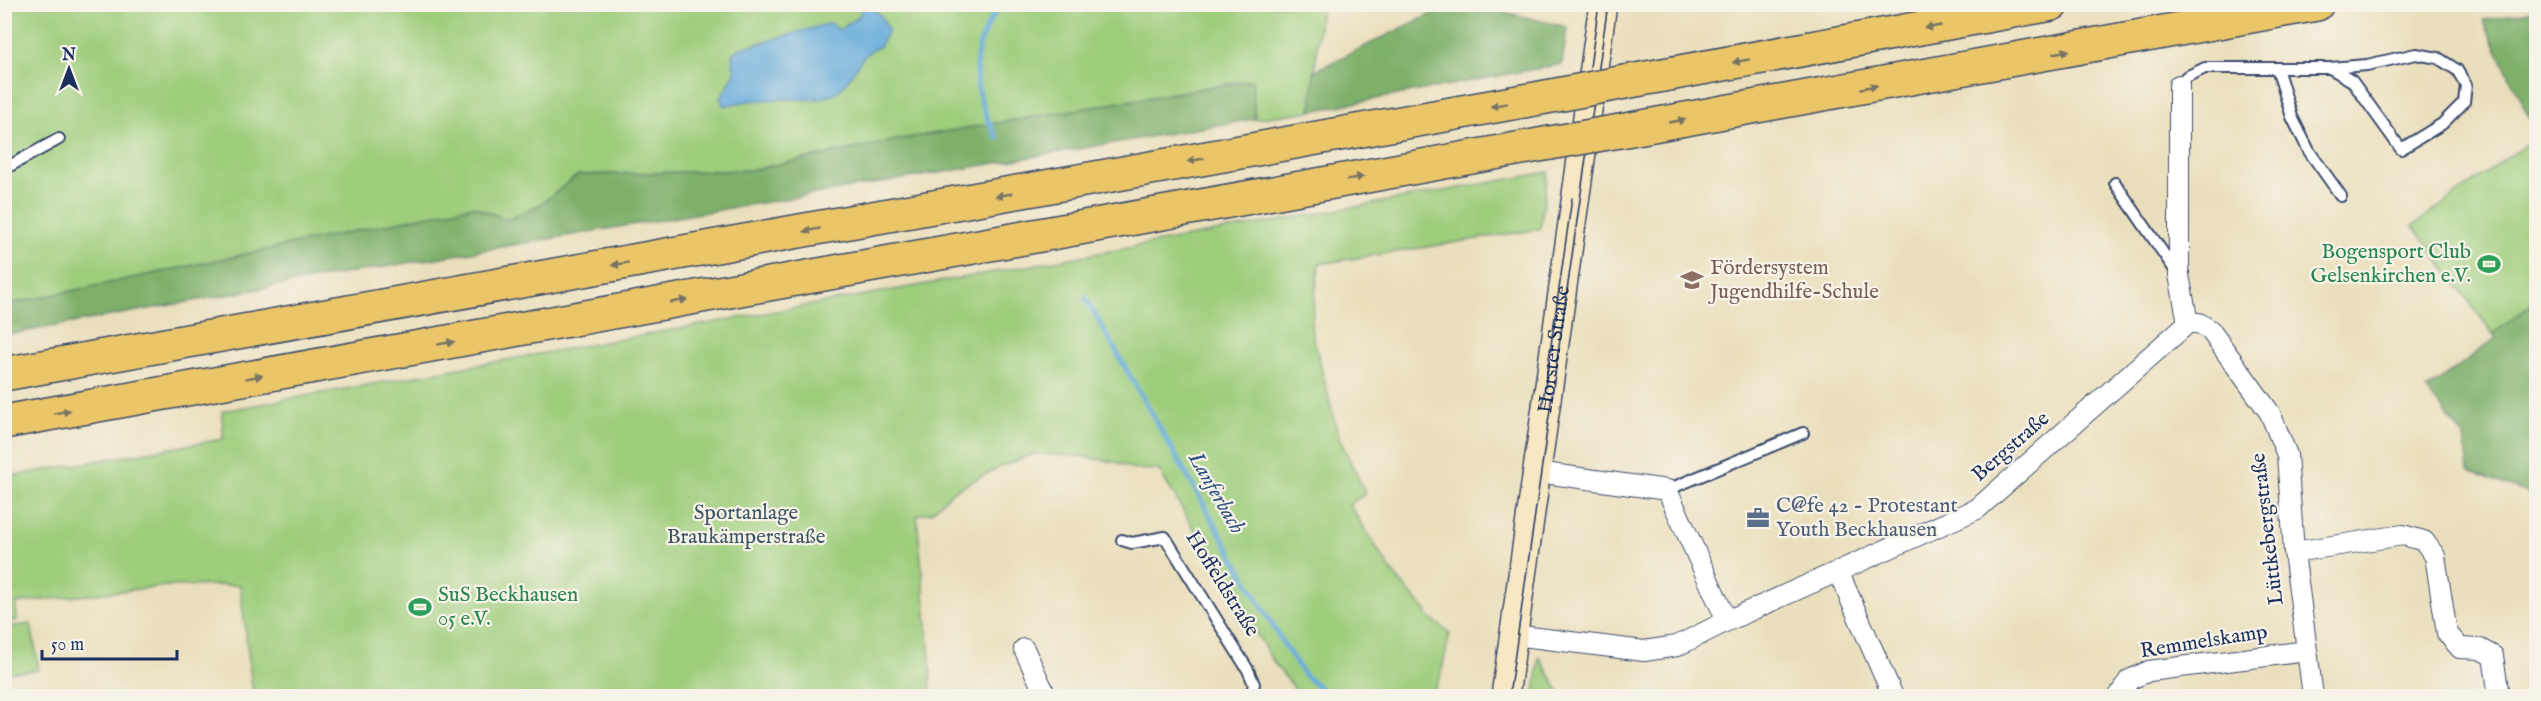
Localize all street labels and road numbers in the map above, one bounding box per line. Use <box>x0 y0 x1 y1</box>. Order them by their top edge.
street label: Horster Straße <box>1532 284 1577 415</box>
street label: Bergstraße <box>1966 406 2056 488</box>
street label: Lüttkebergstraße <box>2245 451 2291 606</box>
street label: Hoffeldstraße <box>1179 526 1265 642</box>
street label: Remmelskamp <box>2138 619 2270 665</box>

